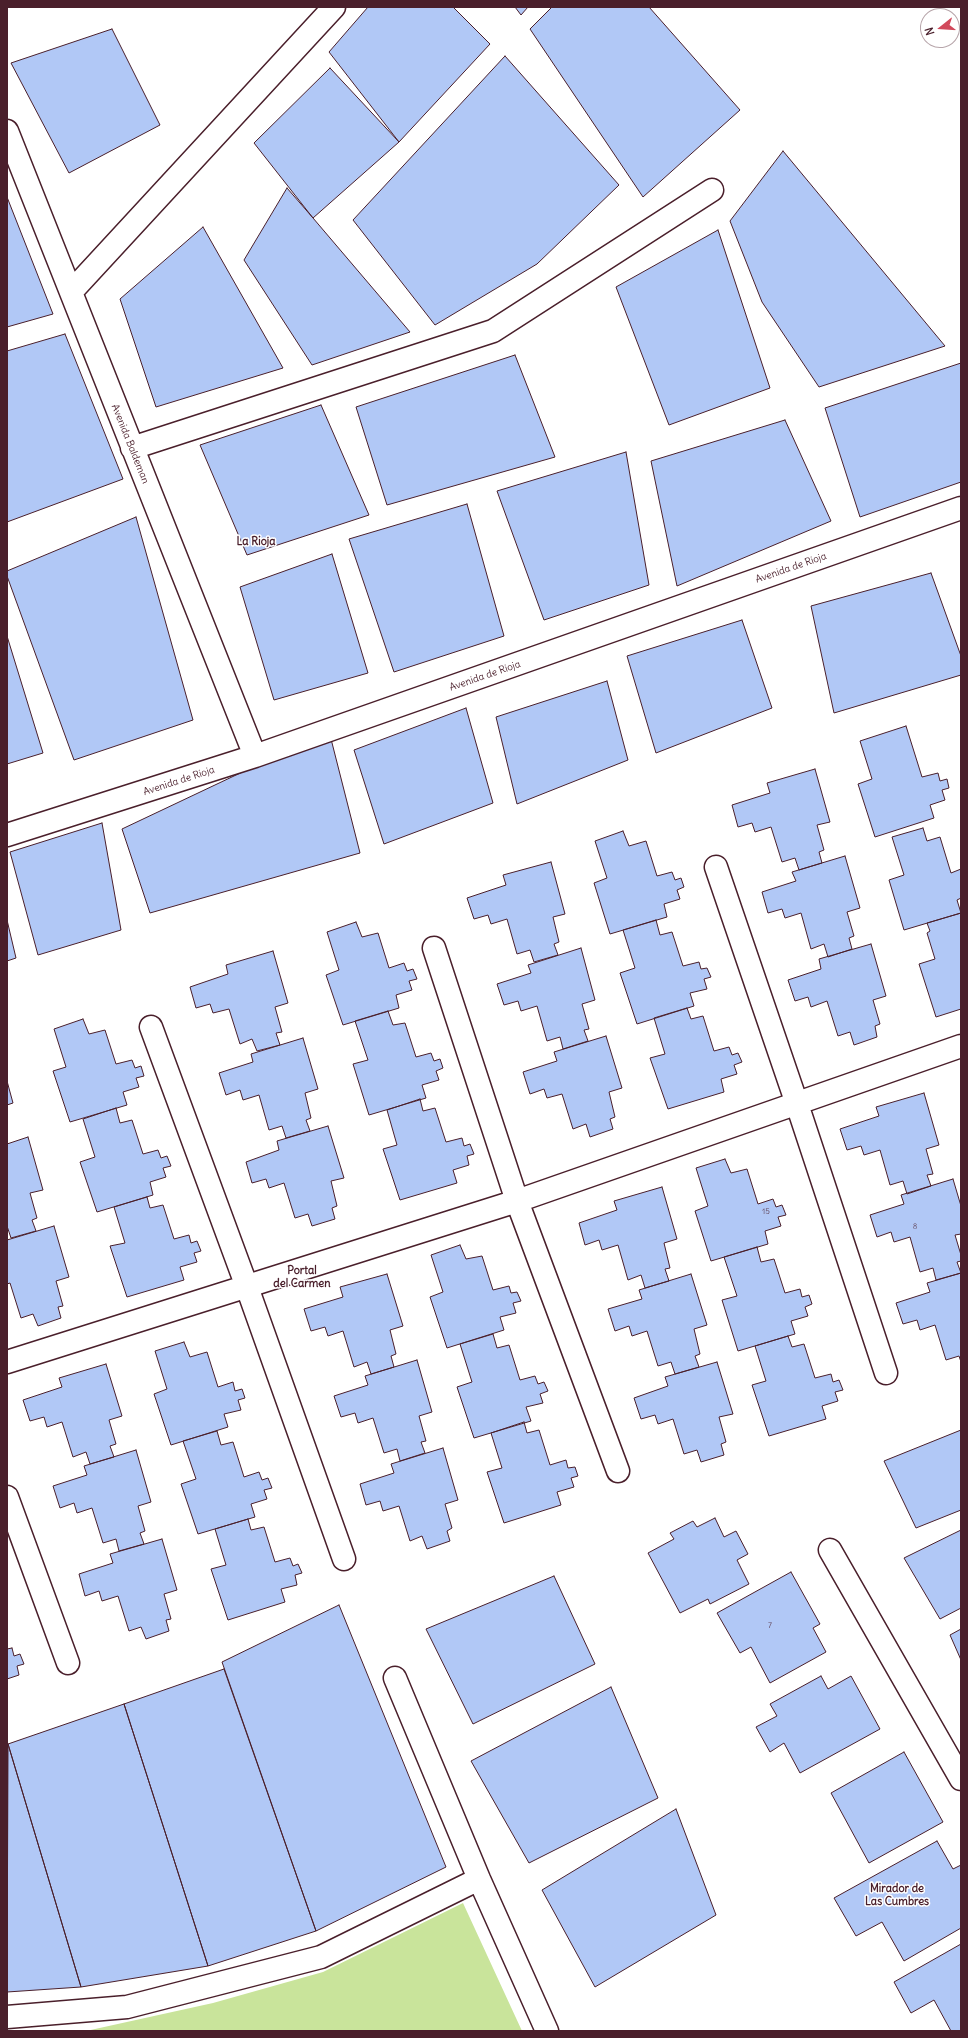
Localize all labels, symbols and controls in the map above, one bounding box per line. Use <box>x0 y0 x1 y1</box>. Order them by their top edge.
north arrow <box>920 8 960 48</box>
text: N <box>922 26 937 37</box>
street label: Avenida Baldeman <box>109 403 151 485</box>
district label: La Rioja <box>236 535 276 549</box>
street label: Avenida de Rioja <box>754 550 828 586</box>
street label: Avenida de Rioja <box>448 658 522 694</box>
street label: Avenida de Rioja <box>142 764 216 798</box>
house number: 15 <box>762 1207 770 1217</box>
house number: 8 <box>913 1222 917 1232</box>
district label: Portal del Carmen <box>273 1264 331 1290</box>
house number: 7 <box>768 1621 772 1631</box>
district label: Mirador de Las Cumbres <box>865 1882 929 1908</box>

